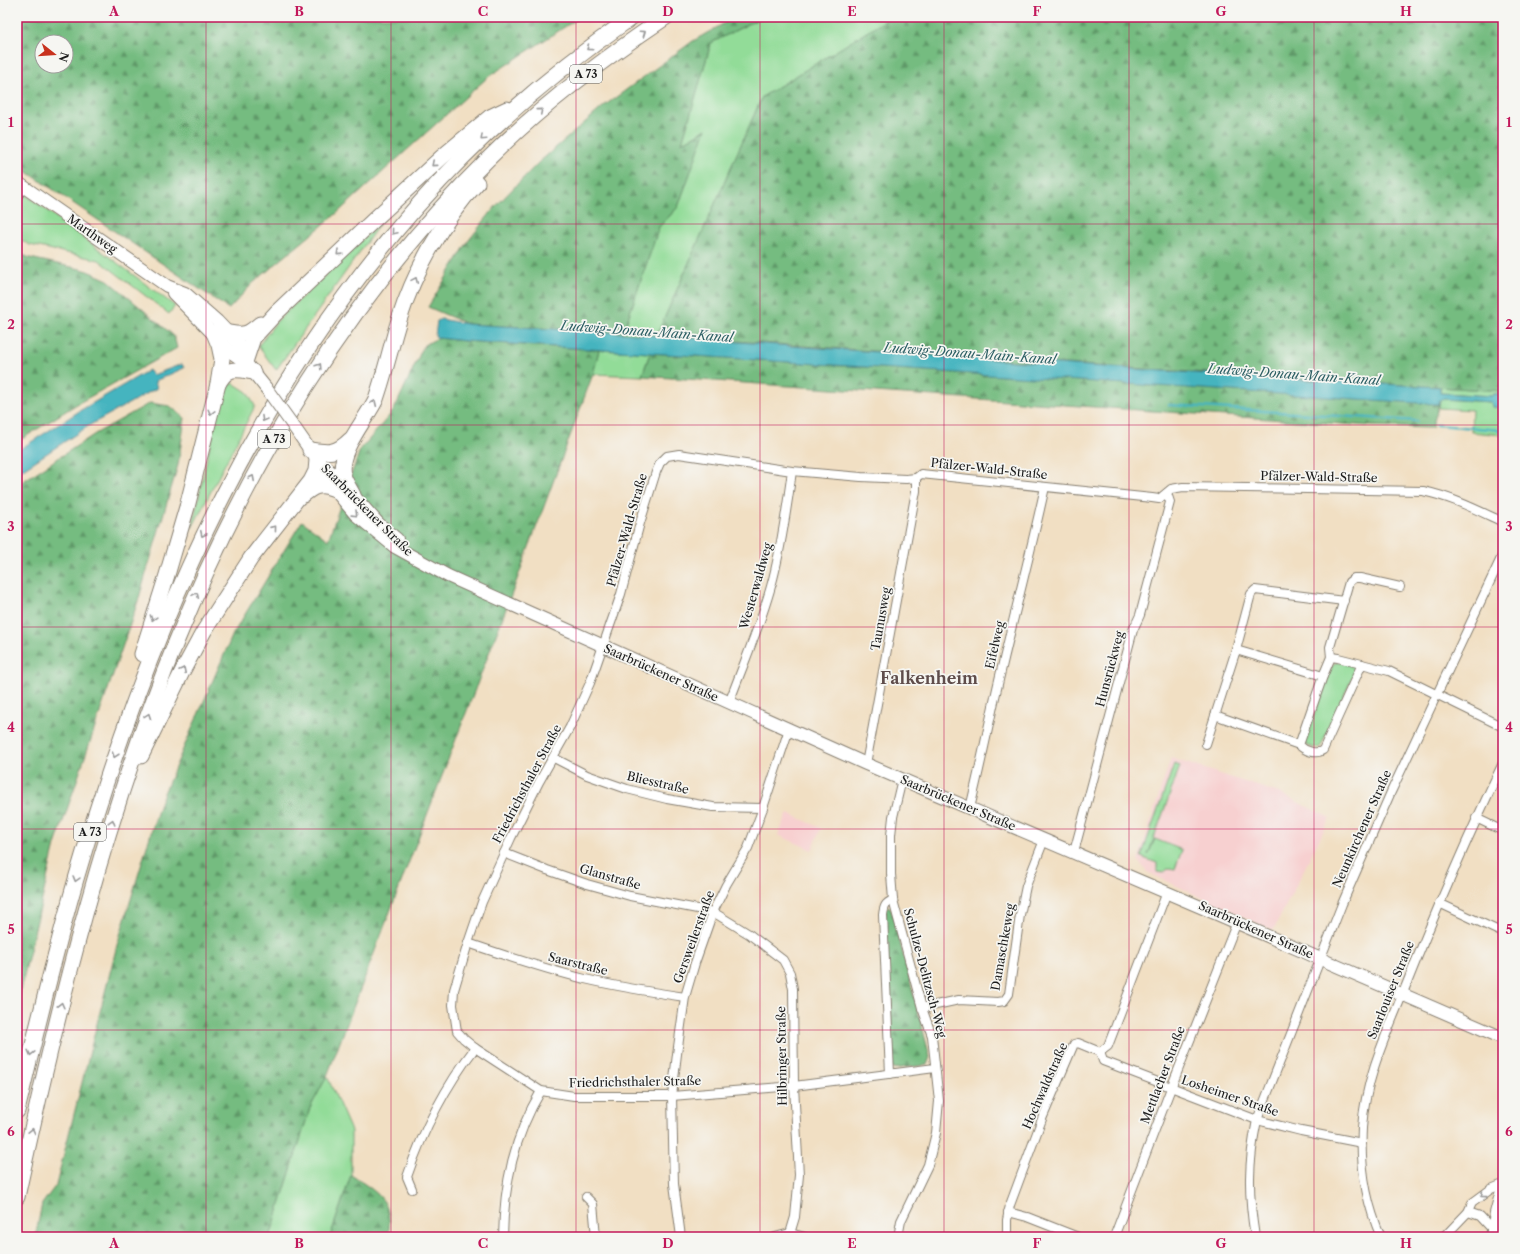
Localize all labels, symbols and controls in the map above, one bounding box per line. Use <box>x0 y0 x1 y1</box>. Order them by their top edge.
text: A <box>108 3 120 19</box>
text: B <box>294 3 304 19</box>
text: C <box>478 3 488 19</box>
text: D <box>662 3 674 19</box>
text: E <box>847 3 857 19</box>
text: F <box>1033 3 1042 19</box>
text: G <box>1215 3 1227 19</box>
text: H <box>1400 3 1412 19</box>
one-way arrow <box>639 30 646 37</box>
north arrow <box>34 34 74 74</box>
one-way arrow <box>586 44 593 51</box>
text: N <box>55 50 72 64</box>
road number: A 73 <box>570 65 602 83</box>
one-way arrow <box>535 109 543 116</box>
text: 1 <box>8 114 14 130</box>
text: 1 <box>1506 114 1512 130</box>
one-way arrow <box>480 133 488 141</box>
one-way arrow <box>431 160 439 167</box>
street label: Marthweg <box>64 211 121 257</box>
one-way arrow <box>392 228 399 235</box>
one-way arrow <box>336 249 344 256</box>
one-way arrow <box>410 277 418 284</box>
text: 2 <box>7 316 15 332</box>
text: 2 <box>1505 316 1513 332</box>
water label: Ludwig-Donau-Main-Kanal <box>559 317 736 345</box>
water label: Ludwig-Donau-Main-Kanal <box>882 339 1059 367</box>
water label: Ludwig-Donau-Main-Kanal <box>1206 360 1383 388</box>
one-way arrow <box>314 363 321 370</box>
one-way arrow <box>369 400 377 407</box>
one-way arrow <box>207 408 216 415</box>
one-way arrow <box>261 415 268 422</box>
road number: A 73 <box>258 430 290 448</box>
street label: Pfälzer-Wald-Straße <box>930 455 1048 482</box>
street label: Saarbrückener Straße <box>318 461 417 559</box>
street label: Pfälzer-Wald-Straße <box>1260 468 1378 485</box>
street label: Pfälzer-Wald-Straße <box>603 471 650 588</box>
one-way arrow <box>248 474 255 482</box>
one-way arrow <box>351 509 358 516</box>
text: 3 <box>7 518 15 534</box>
text: 3 <box>1505 518 1513 534</box>
one-way arrow <box>269 525 276 533</box>
one-way arrow <box>200 530 208 537</box>
street label: Westerwaldweg <box>736 540 775 632</box>
street label: Taunusweg <box>868 585 894 652</box>
one-way arrow <box>191 591 199 599</box>
one-way arrow <box>149 614 158 621</box>
street label: Eifelweg <box>982 619 1007 670</box>
street label: Hunsrückweg <box>1092 629 1127 709</box>
street label: Saarbrückener Straße <box>602 640 721 705</box>
one-way arrow <box>178 667 186 674</box>
district label: Falkenheim <box>880 668 978 688</box>
one-way arrow <box>143 712 152 719</box>
text: 4 <box>7 719 15 735</box>
text: 4 <box>1505 719 1513 735</box>
street label: Friedrichsthaler Straße <box>489 722 564 846</box>
one-way arrow <box>111 752 119 759</box>
street label: Neunkirchener Straße <box>1329 767 1394 890</box>
street label: Bliesstraße <box>626 768 691 797</box>
street label: Saarbrückener Straße <box>898 771 1018 834</box>
one-way arrow <box>107 819 116 826</box>
road number: A 73 <box>74 823 106 841</box>
street label: Glanstraße <box>578 861 643 892</box>
one-way arrow <box>72 875 81 882</box>
street label: Gersweilerstraße <box>670 888 717 985</box>
street label: Saarbrückener Straße <box>1197 897 1316 962</box>
street label: Damaschkeweg <box>987 901 1018 992</box>
street label: Schulze-Delitzsch-Weg <box>901 906 950 1040</box>
text: 5 <box>7 921 15 937</box>
text: 5 <box>1505 921 1513 937</box>
street label: Saarlouiser Straße <box>1364 938 1417 1041</box>
street label: Saarstraße <box>547 949 610 978</box>
one-way arrow <box>57 1002 65 1008</box>
street label: Hilbringer Straße <box>773 1006 790 1106</box>
street label: Mettlacher Straße <box>1137 1024 1188 1126</box>
street label: Hochwaldstraße <box>1019 1040 1071 1132</box>
one-way arrow <box>27 1049 36 1056</box>
street label: Losheimer Straße <box>1179 1072 1281 1119</box>
street label: Friedrichsthaler Straße <box>569 1073 702 1090</box>
text: 6 <box>7 1123 15 1139</box>
text: 6 <box>1505 1123 1513 1139</box>
one-way arrow <box>27 1128 35 1135</box>
one-way arrow <box>1480 1190 1487 1198</box>
text: A <box>108 1235 120 1251</box>
text: B <box>294 1235 304 1251</box>
text: C <box>478 1235 488 1251</box>
text: D <box>662 1235 674 1251</box>
text: E <box>847 1235 857 1251</box>
text: F <box>1033 1235 1042 1251</box>
text: G <box>1215 1235 1227 1251</box>
text: H <box>1400 1235 1412 1251</box>

